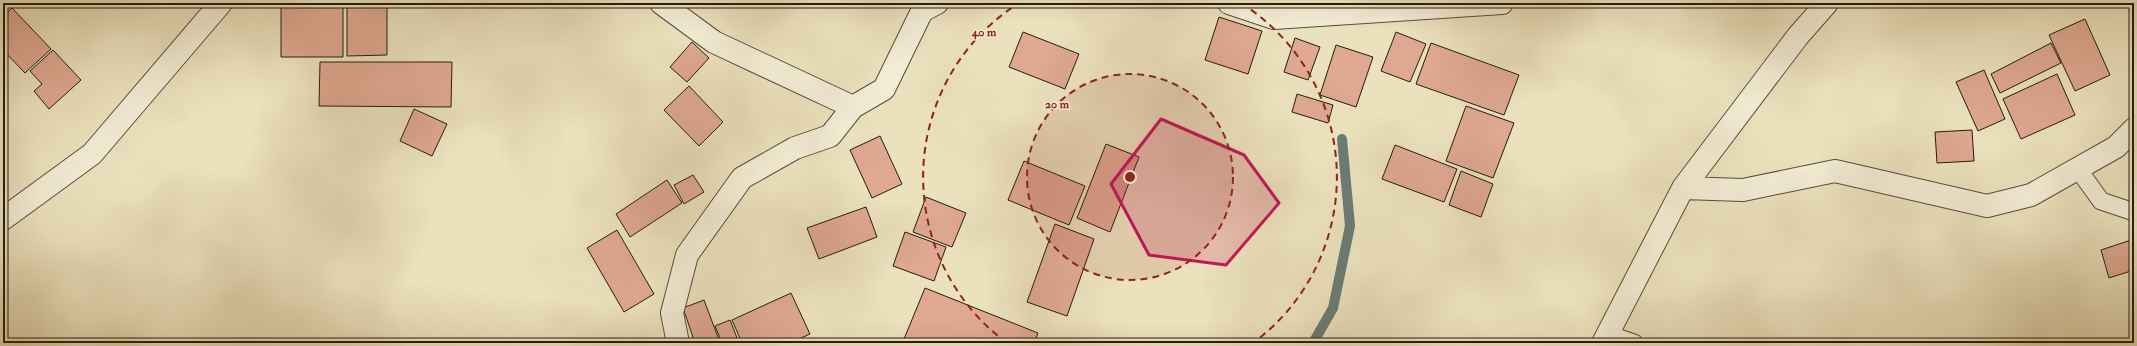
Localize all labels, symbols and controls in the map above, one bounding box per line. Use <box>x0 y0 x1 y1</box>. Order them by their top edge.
text: 40 m <box>971 25 997 40</box>
text: 20 m <box>1045 97 1070 112</box>
centre of rings <box>1123 170 1137 184</box>

